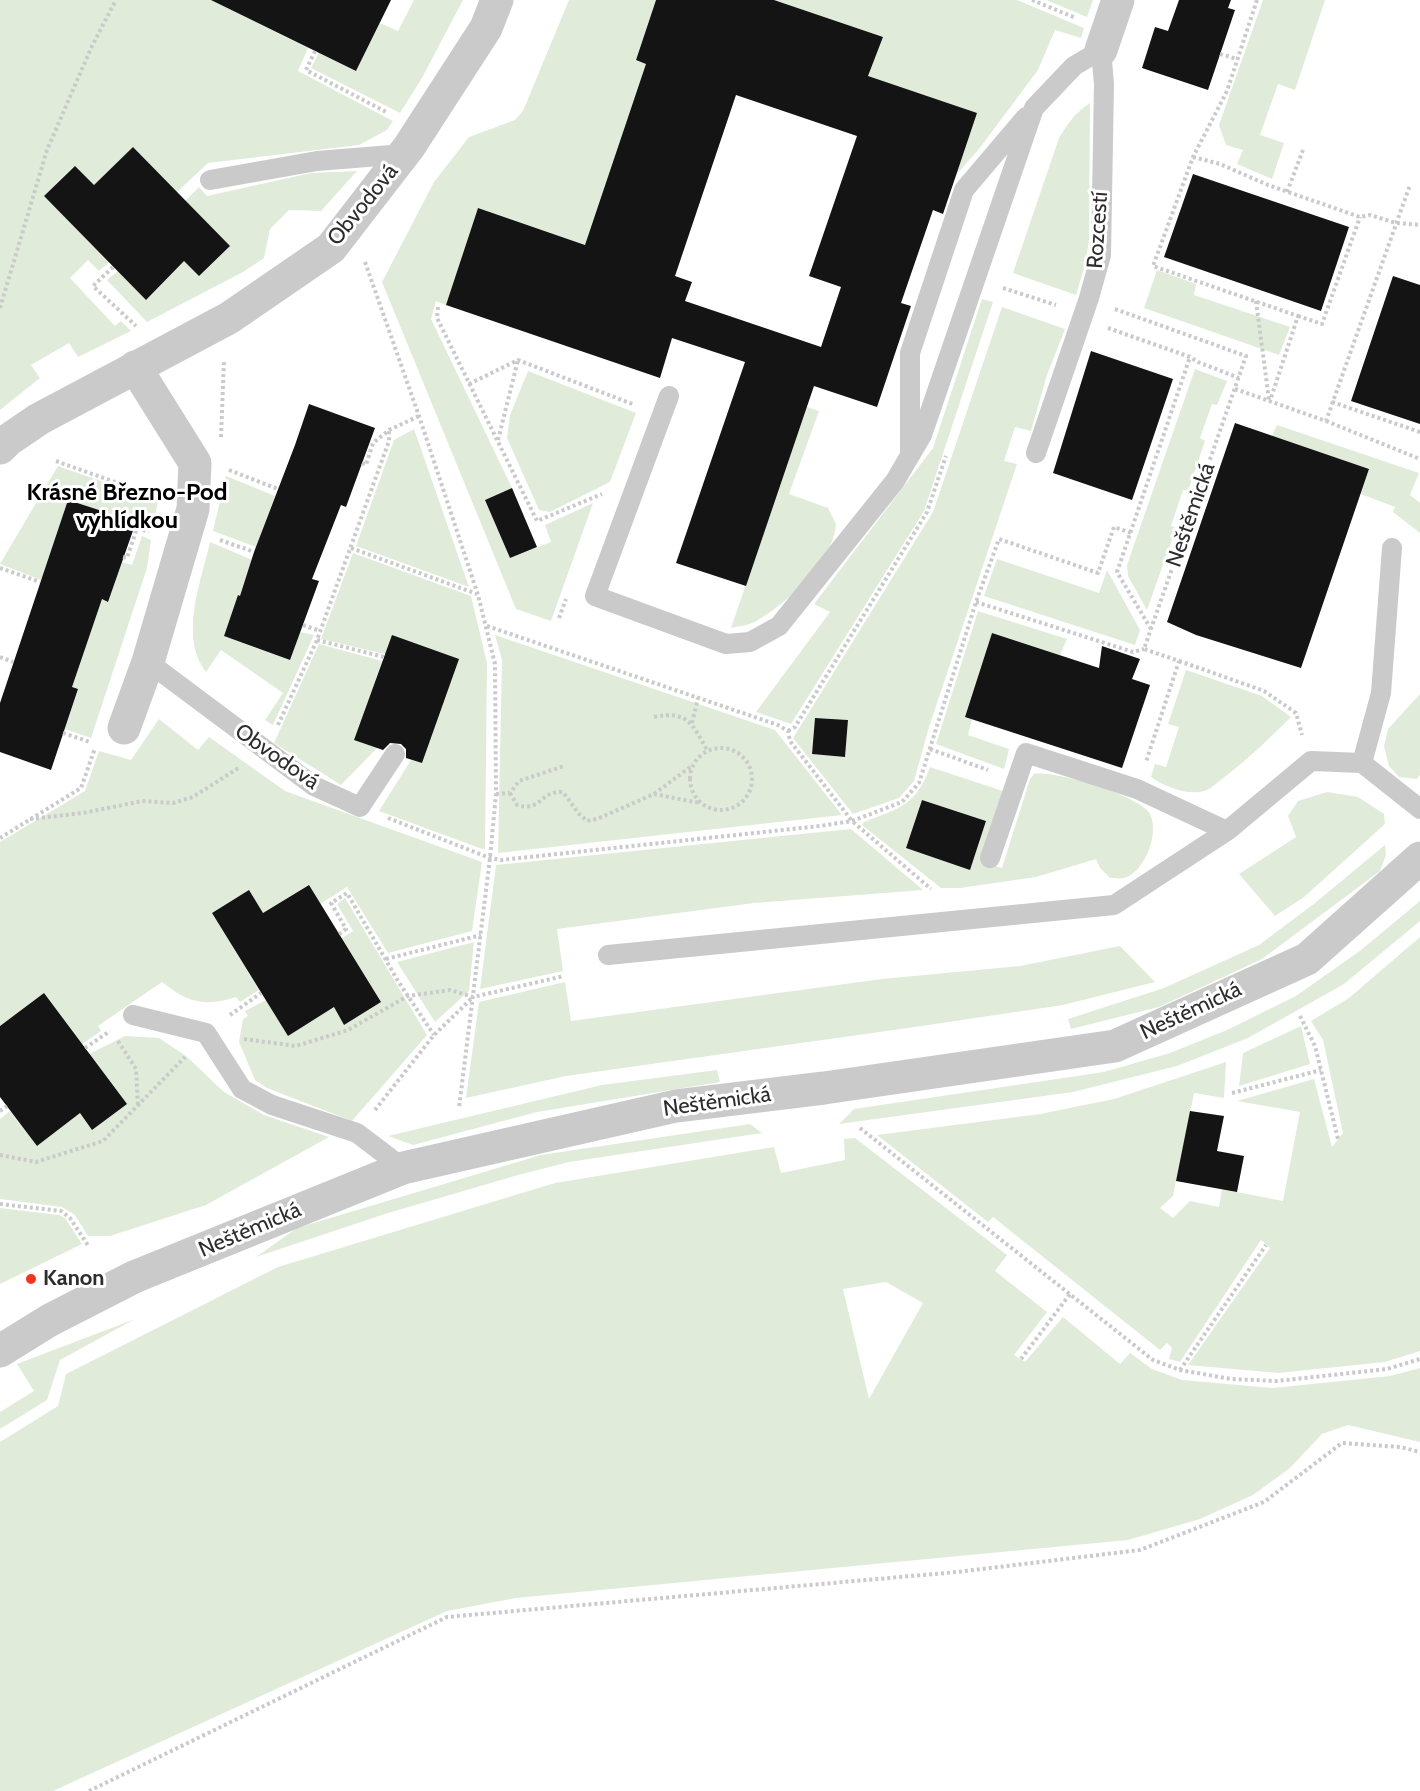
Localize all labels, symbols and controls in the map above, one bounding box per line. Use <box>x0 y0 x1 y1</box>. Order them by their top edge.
street label: Obvodová <box>322 159 404 251</box>
street label: Rozcestí <box>1082 191 1114 269</box>
street label: Neštěmická <box>1161 459 1221 571</box>
district label: Krásné Březno-Pod vyhlídkou <box>27 479 227 535</box>
street label: Obvodová <box>230 718 324 796</box>
street label: Neštěmická <box>1136 976 1246 1046</box>
street label: Neštěmická <box>661 1081 773 1123</box>
street label: Neštěmická <box>195 1197 305 1263</box>
place label: Kanon <box>43 1266 104 1292</box>
marker: Kanon <box>24 1272 38 1286</box>

